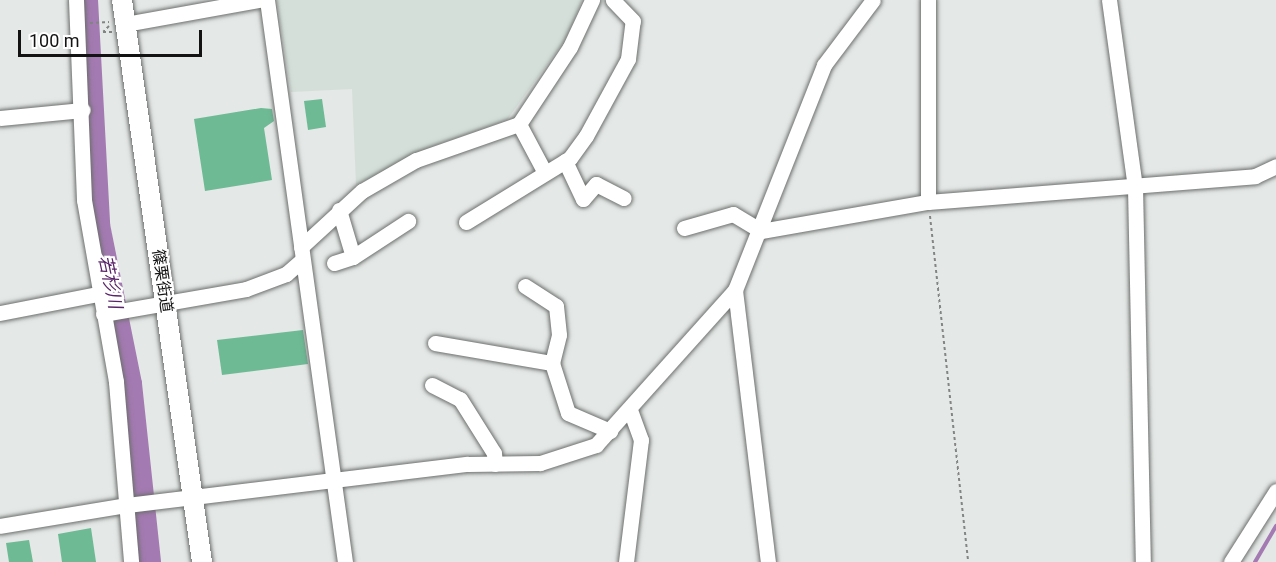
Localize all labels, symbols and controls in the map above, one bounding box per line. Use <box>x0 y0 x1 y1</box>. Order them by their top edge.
scale bar <box>21 18 206 56</box>
text: 100 m <box>29 30 80 51</box>
street label: 篠栗街道 <box>148 248 176 314</box>
water label: 若杉川 <box>94 253 126 311</box>

